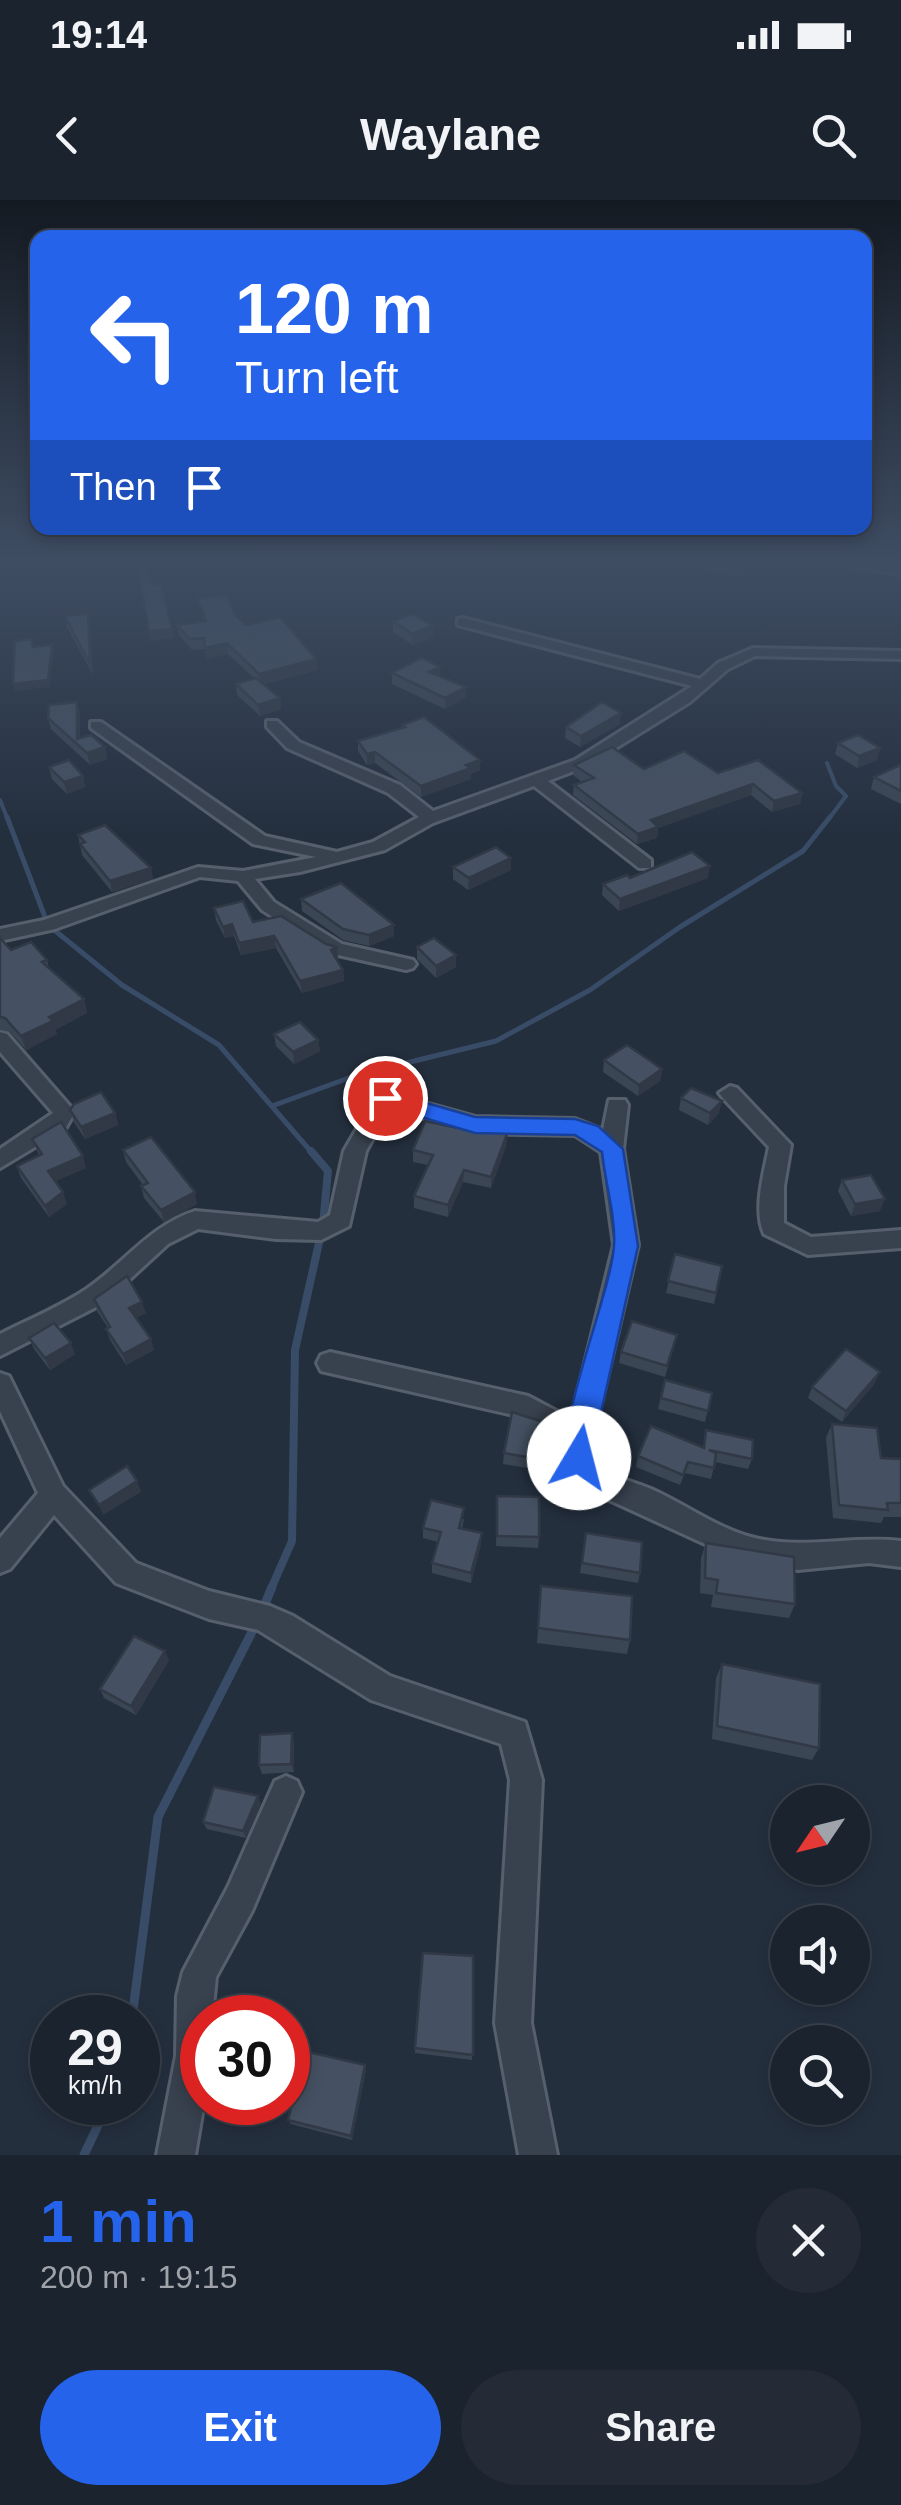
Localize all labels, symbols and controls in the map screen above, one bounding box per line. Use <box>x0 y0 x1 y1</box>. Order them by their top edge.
text: 19:14 <box>50 14 147 56</box>
icon: back <box>40 108 95 163</box>
icon: search <box>806 108 861 163</box>
text: Waylane <box>360 109 541 160</box>
icon: left <box>70 270 200 400</box>
text: 120 m <box>235 270 433 348</box>
text: Turn left <box>235 352 398 403</box>
icon: arrive <box>177 460 232 515</box>
text: Then <box>70 466 157 508</box>
pin <box>343 1056 428 1141</box>
icon: arrive <box>358 1071 413 1126</box>
position arrow <box>527 1406 631 1510</box>
north arrow <box>770 1785 870 1885</box>
map controls <box>770 1785 870 2125</box>
button: sound <box>770 1905 870 2005</box>
speed limit sign: 30 <box>180 1995 310 2125</box>
text: 29 <box>67 2020 123 2076</box>
button: search <box>770 2025 870 2125</box>
text: km/h <box>68 2071 122 2099</box>
text: 1 min <box>40 2188 197 2255</box>
button: close <box>756 2188 861 2293</box>
text: 200 m · 19:15 <box>40 2259 237 2295</box>
button: Exit <box>40 2370 441 2485</box>
button: Share <box>461 2370 861 2485</box>

